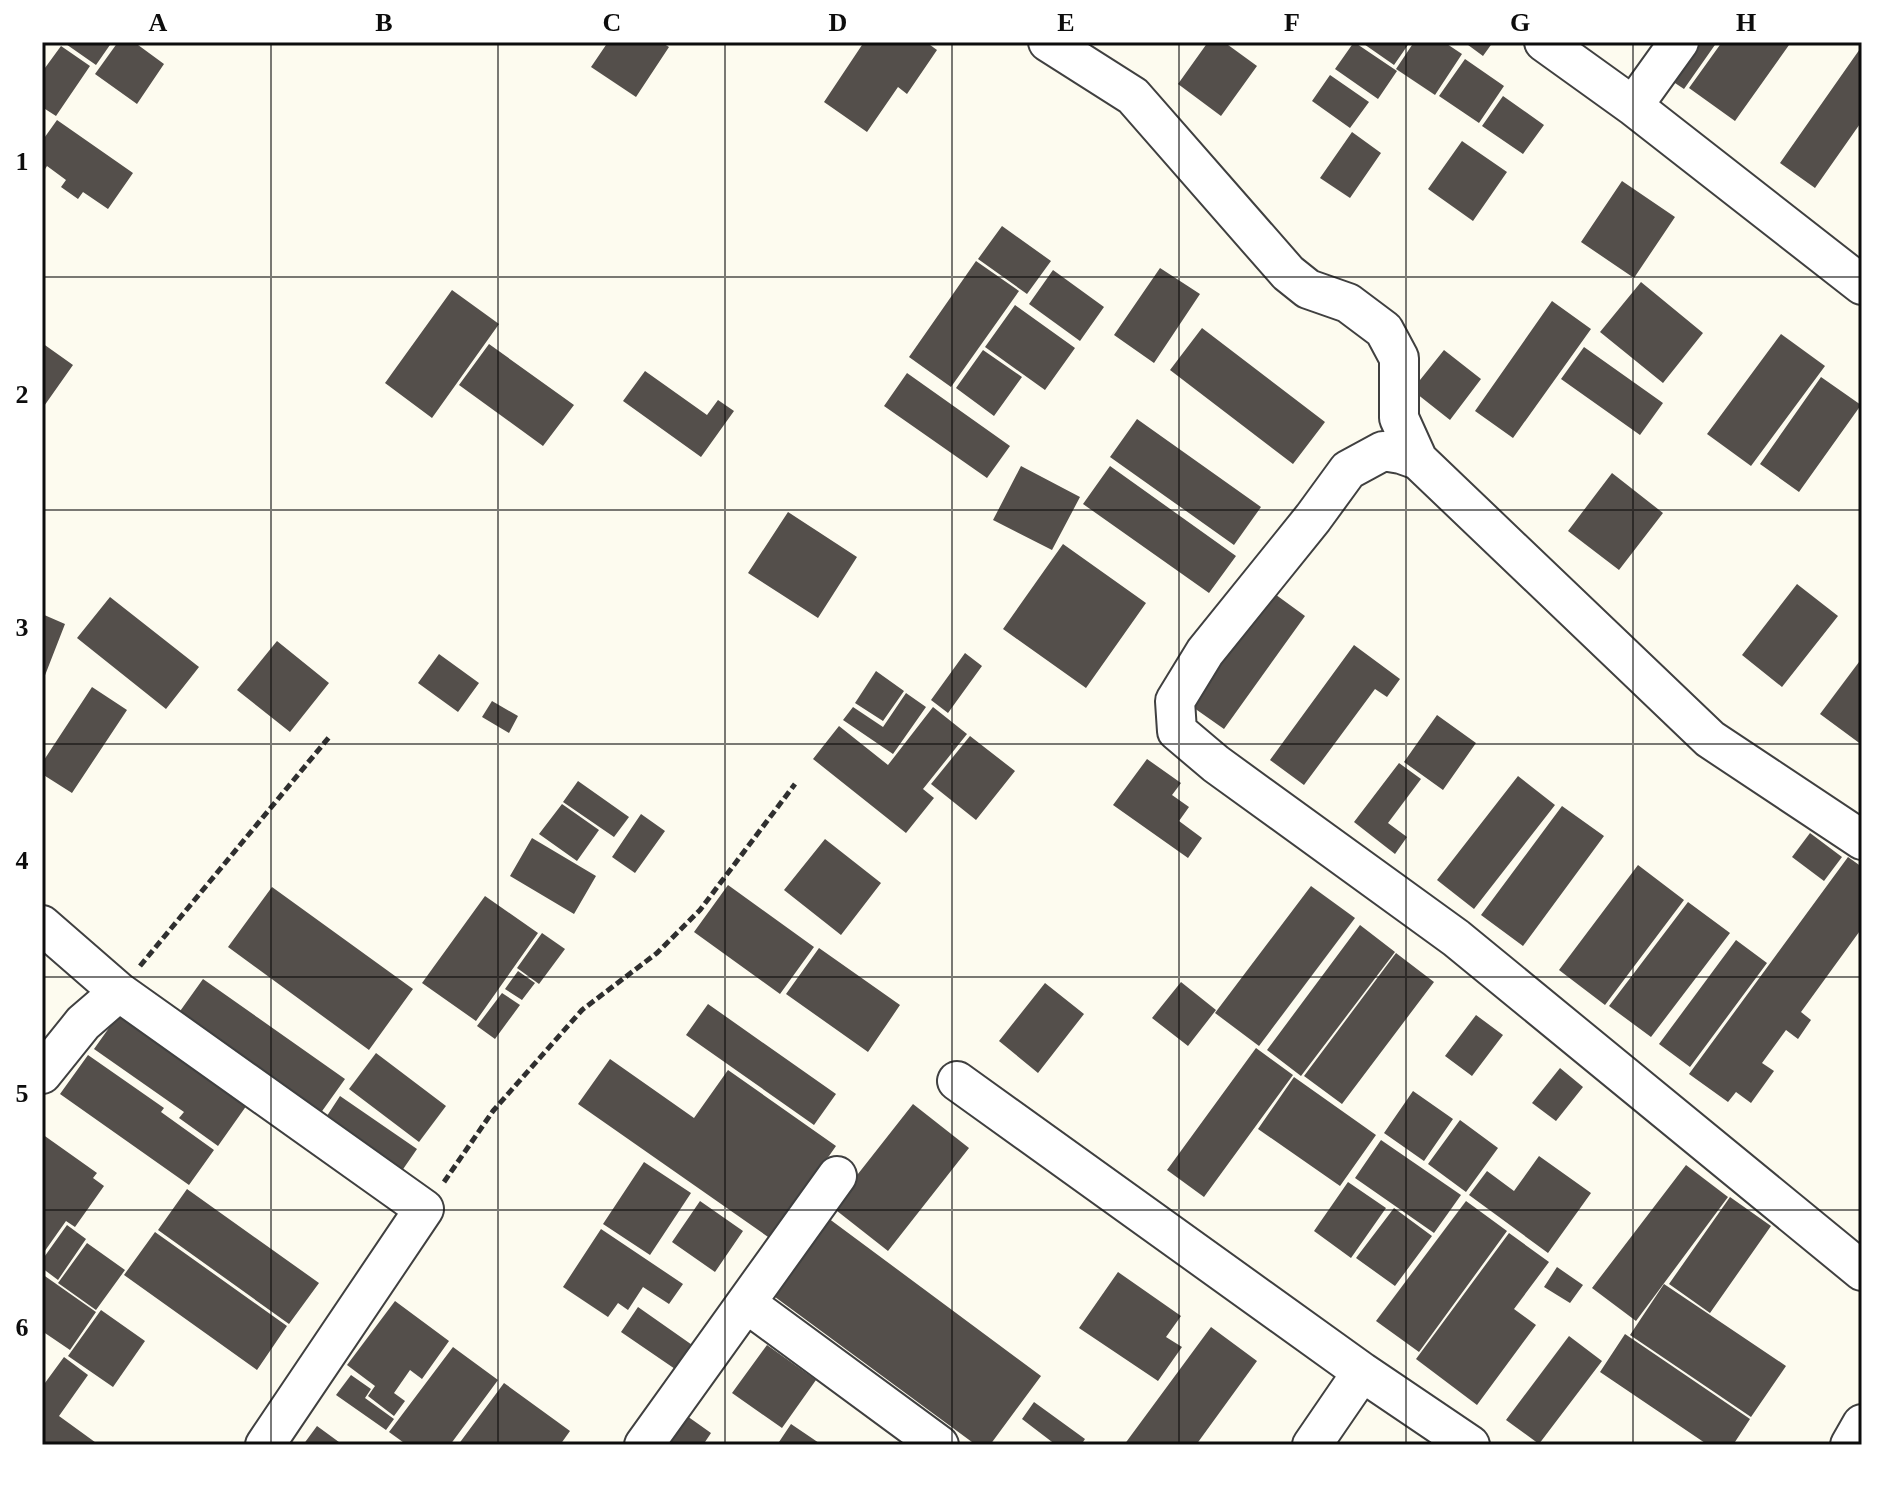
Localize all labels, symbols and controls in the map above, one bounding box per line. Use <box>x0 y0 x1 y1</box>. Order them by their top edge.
text: A <box>149 8 168 37</box>
text: B <box>375 8 393 37</box>
text: C <box>603 8 621 37</box>
text: D <box>829 8 847 37</box>
text: E <box>1057 8 1075 37</box>
text: F <box>1284 8 1300 37</box>
text: G <box>1510 8 1530 37</box>
text: H <box>1736 8 1756 37</box>
text: 1 <box>16 147 29 176</box>
text: 2 <box>16 380 29 409</box>
text: 3 <box>16 613 29 642</box>
text: 4 <box>16 846 29 875</box>
text: 5 <box>16 1079 29 1108</box>
text: 6 <box>16 1313 29 1342</box>

